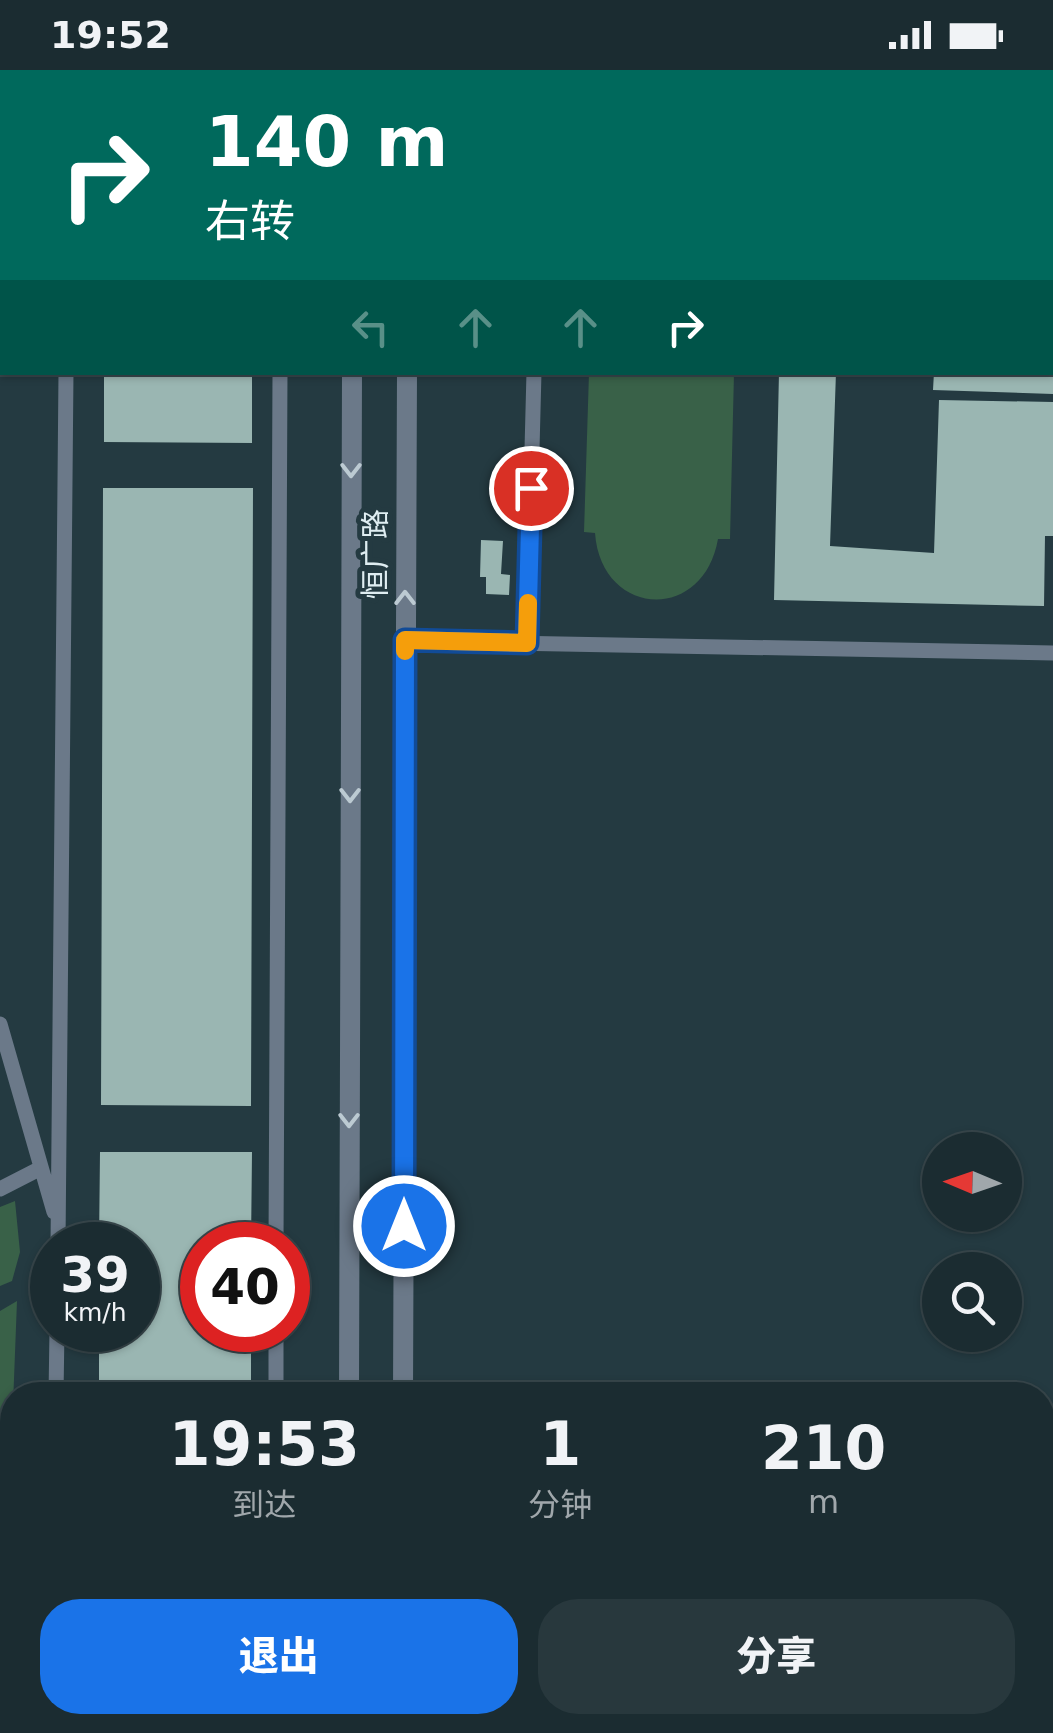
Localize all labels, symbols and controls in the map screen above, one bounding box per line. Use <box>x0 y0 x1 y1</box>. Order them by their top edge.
text: 19:52 <box>50 13 171 57</box>
text: 140 m <box>205 101 448 183</box>
icon: right <box>40 110 170 240</box>
text: 右转 <box>205 195 295 248</box>
icon: left <box>343 300 398 355</box>
icon: ahead <box>448 300 503 355</box>
icon: ahead <box>553 300 608 355</box>
icon: right <box>658 300 713 355</box>
pin <box>489 446 574 531</box>
icon: arrive <box>504 461 559 516</box>
one-way arrow <box>340 462 362 478</box>
street label: 恒广路 <box>358 509 393 599</box>
one-way arrow <box>394 589 416 604</box>
one-way arrow <box>339 788 361 803</box>
one-way arrow <box>338 1112 360 1128</box>
north arrow <box>922 1132 1022 1232</box>
map controls <box>922 1132 1022 1352</box>
position arrow <box>352 1174 456 1278</box>
speed limit sign: 40 <box>180 1222 310 1352</box>
text: 39 <box>60 1246 130 1304</box>
button: search <box>922 1252 1022 1352</box>
text: km/h <box>63 1298 127 1327</box>
text: 19:53 <box>169 1409 360 1479</box>
text: 1 <box>539 1409 581 1479</box>
text: 210 <box>761 1413 886 1483</box>
text: m <box>808 1483 839 1521</box>
text: 到达 <box>232 1486 296 1524</box>
text: 分钟 <box>528 1486 592 1524</box>
button: 退出 <box>40 1599 518 1714</box>
button: 分享 <box>538 1599 1015 1714</box>

